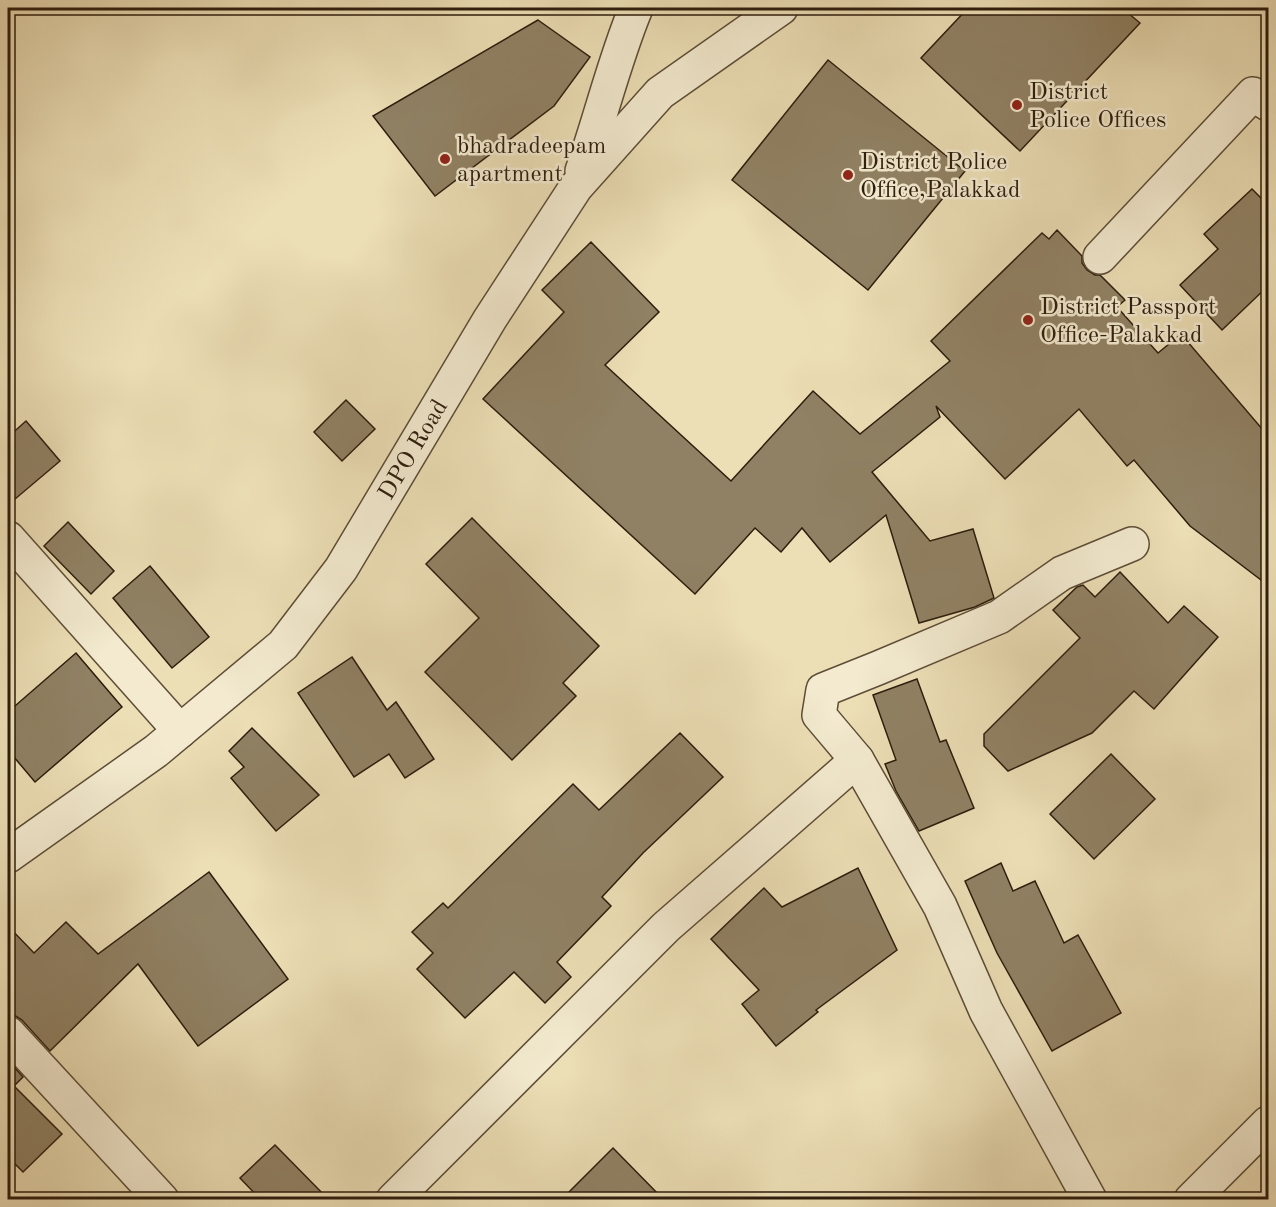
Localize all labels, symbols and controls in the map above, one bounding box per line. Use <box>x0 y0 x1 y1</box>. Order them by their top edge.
place label: District Police Offices <box>1029 81 1167 133</box>
marker: District Police Offices <box>1010 98 1024 112</box>
place label: bhadradeepam apartment <box>457 135 606 187</box>
place label: District Police Office,Palakkad <box>860 151 1020 203</box>
marker: bhadradeepam apartment <box>438 152 452 166</box>
marker: District Police Office,Palakkad <box>841 168 855 182</box>
place label: District Passport Office-Palakkad <box>1040 296 1216 348</box>
marker: District Passport Office-Palakkad <box>1021 313 1035 327</box>
street label: DPO Road <box>375 396 453 504</box>

